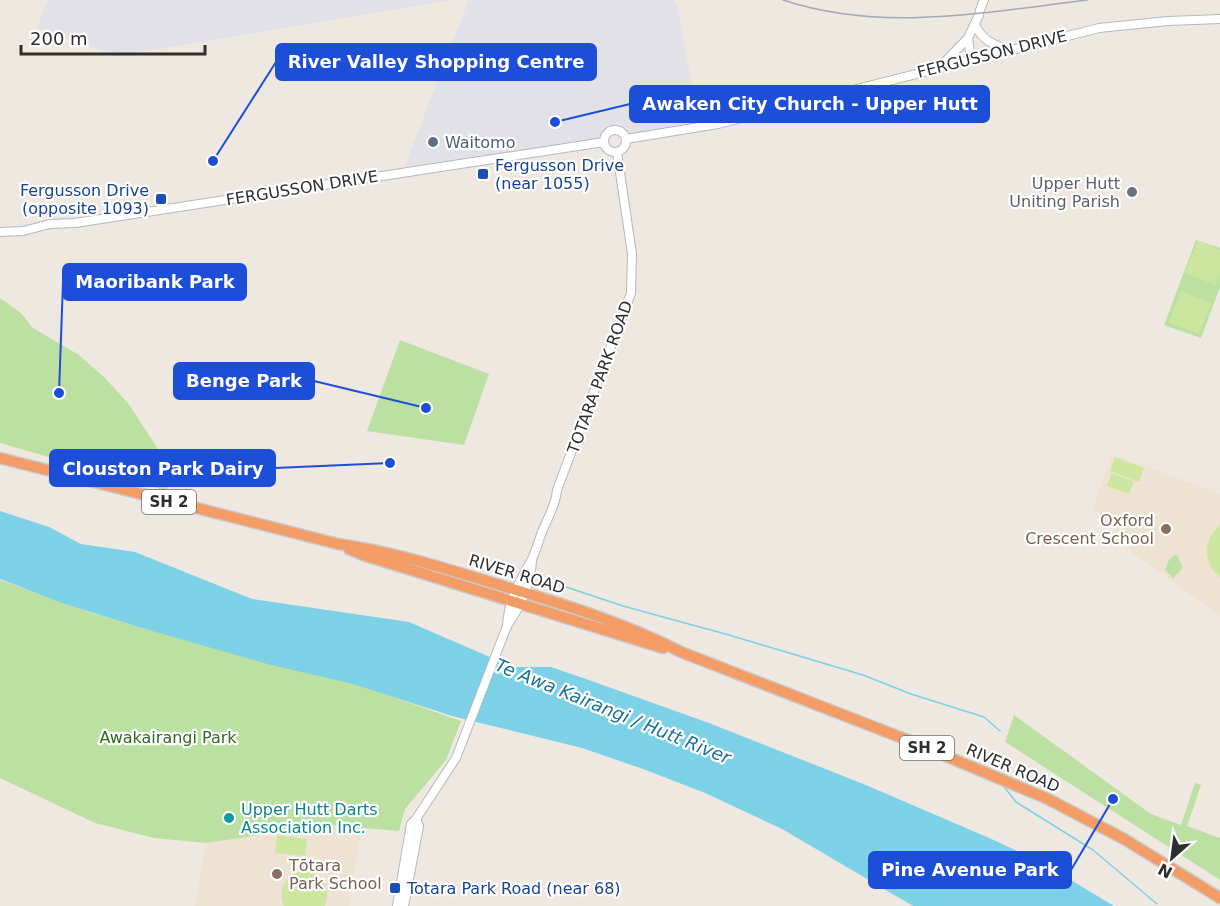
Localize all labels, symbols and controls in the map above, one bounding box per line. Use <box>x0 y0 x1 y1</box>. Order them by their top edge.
scale bar <box>21 18 206 56</box>
street label: FERGUSSON DRIVE <box>915 26 1069 82</box>
text: 200 m <box>30 28 88 49</box>
callout: River Valley Shopping Centre <box>276 44 596 80</box>
text: River Valley Shopping Centre <box>288 51 584 72</box>
callout: Awaken City Church - Upper Hutt <box>630 86 989 122</box>
text: Awaken City Church - Upper Hutt <box>642 93 978 114</box>
place label: Waitomo <box>445 133 515 152</box>
marker: Waitomo <box>426 135 440 149</box>
place label: Fergusson Drive (near 1055) <box>495 156 624 193</box>
street label: FERGUSSON DRIVE <box>225 167 379 209</box>
marker: Fergusson Drive (near 1055) <box>476 167 490 181</box>
place label: Upper Hutt Uniting Parish <box>1009 174 1120 211</box>
place label: Fergusson Drive (opposite 1093) <box>20 181 149 218</box>
marker: Upper Hutt Uniting Parish <box>1125 185 1139 199</box>
marker: Fergusson Drive (opposite 1093) <box>154 192 168 206</box>
callout: Maoribank Park <box>63 264 246 300</box>
text: Maoribank Park <box>75 271 236 292</box>
street label: TOTARA PARK ROAD <box>563 298 637 457</box>
callout: Benge Park <box>174 363 314 399</box>
text: Benge Park <box>186 370 303 391</box>
callout: Clouston Park Dairy <box>50 450 275 486</box>
text: Clouston Park Dairy <box>62 458 264 479</box>
road number: SH 2 <box>142 490 196 514</box>
place label: Oxford Crescent School <box>1025 511 1154 548</box>
marker: Oxford Crescent School <box>1159 522 1173 536</box>
street label: RIVER ROAD <box>467 550 567 598</box>
water label: Te Awa Kairangi / Hutt River <box>492 654 735 768</box>
park label: Awakairangi Park <box>99 728 237 747</box>
road number: SH 2 <box>900 736 954 760</box>
street label: RIVER ROAD <box>963 740 1063 796</box>
place label: Upper Hutt Darts Association Inc. <box>241 800 378 837</box>
marker: Upper Hutt Darts Association Inc. <box>222 811 236 825</box>
north arrow <box>1142 828 1202 888</box>
callout: Pine Avenue Park <box>869 852 1071 888</box>
place label: Tōtara Park School <box>288 856 382 893</box>
text: Pine Avenue Park <box>881 859 1060 880</box>
text: N <box>1155 859 1176 882</box>
marker: Tōtara Park School <box>270 867 284 881</box>
place label: Totara Park Road (near 68) <box>406 879 621 898</box>
marker: Totara Park Road (near 68) <box>388 881 402 895</box>

